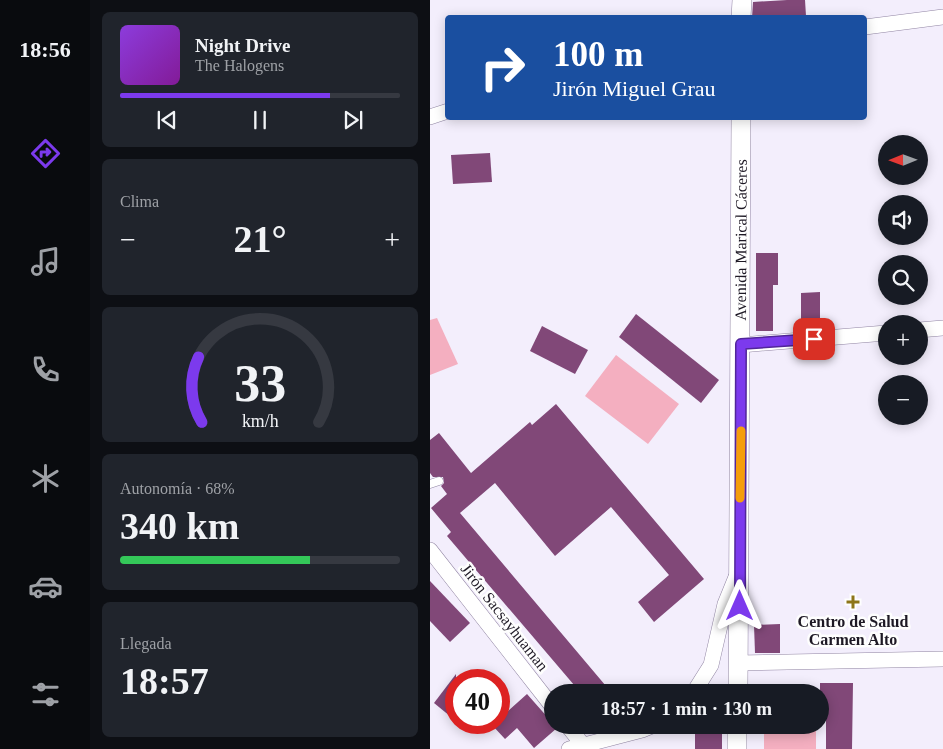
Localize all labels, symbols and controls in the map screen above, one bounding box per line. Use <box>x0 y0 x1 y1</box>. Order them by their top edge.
text: Night Drive <box>195 35 291 56</box>
icon: right <box>470 35 535 100</box>
text: 100 m <box>553 35 643 74</box>
text: 18:56 <box>19 37 71 62</box>
text: The Halogens <box>195 57 284 74</box>
text: Jirón Miguel Grau <box>553 76 716 101</box>
icon: previous <box>153 106 181 134</box>
icon: pause <box>246 106 274 134</box>
icon: next <box>339 106 367 134</box>
north arrow <box>878 135 928 185</box>
map controls <box>878 135 928 425</box>
icon: directions <box>28 136 63 171</box>
street label: Avenida Marical Cáceres <box>732 159 750 321</box>
text: Clima <box>120 193 159 210</box>
button: sound <box>878 195 928 245</box>
text: 21° <box>233 218 287 260</box>
text: − <box>120 224 136 255</box>
text: + <box>384 224 400 255</box>
icon: music <box>28 244 63 279</box>
button: search <box>878 255 928 305</box>
button: + <box>878 315 928 365</box>
pin <box>793 318 835 360</box>
icon: arrive <box>800 325 828 353</box>
icon: phone <box>28 352 63 387</box>
text: 33 <box>234 355 286 412</box>
button: − <box>878 375 928 425</box>
text: km/h <box>242 411 278 431</box>
icon: climate <box>28 461 63 496</box>
text: Autonomía · 68% <box>120 480 235 497</box>
text: 340 km <box>120 505 239 547</box>
street label: Jirón Sacsayhuaman <box>457 560 552 675</box>
icon: car <box>28 569 63 604</box>
position arrow <box>713 579 765 631</box>
marker: Centro de Salud Carmen Alto <box>846 595 860 609</box>
place label: Centro de Salud Carmen Alto <box>798 613 909 648</box>
text: Llegada <box>120 635 172 652</box>
text: 18:57 <box>120 660 209 702</box>
speed limit sign: 40 <box>445 669 510 734</box>
icon: filters <box>28 677 63 712</box>
text: 18:57 · 1 min · 130 m <box>601 698 772 719</box>

